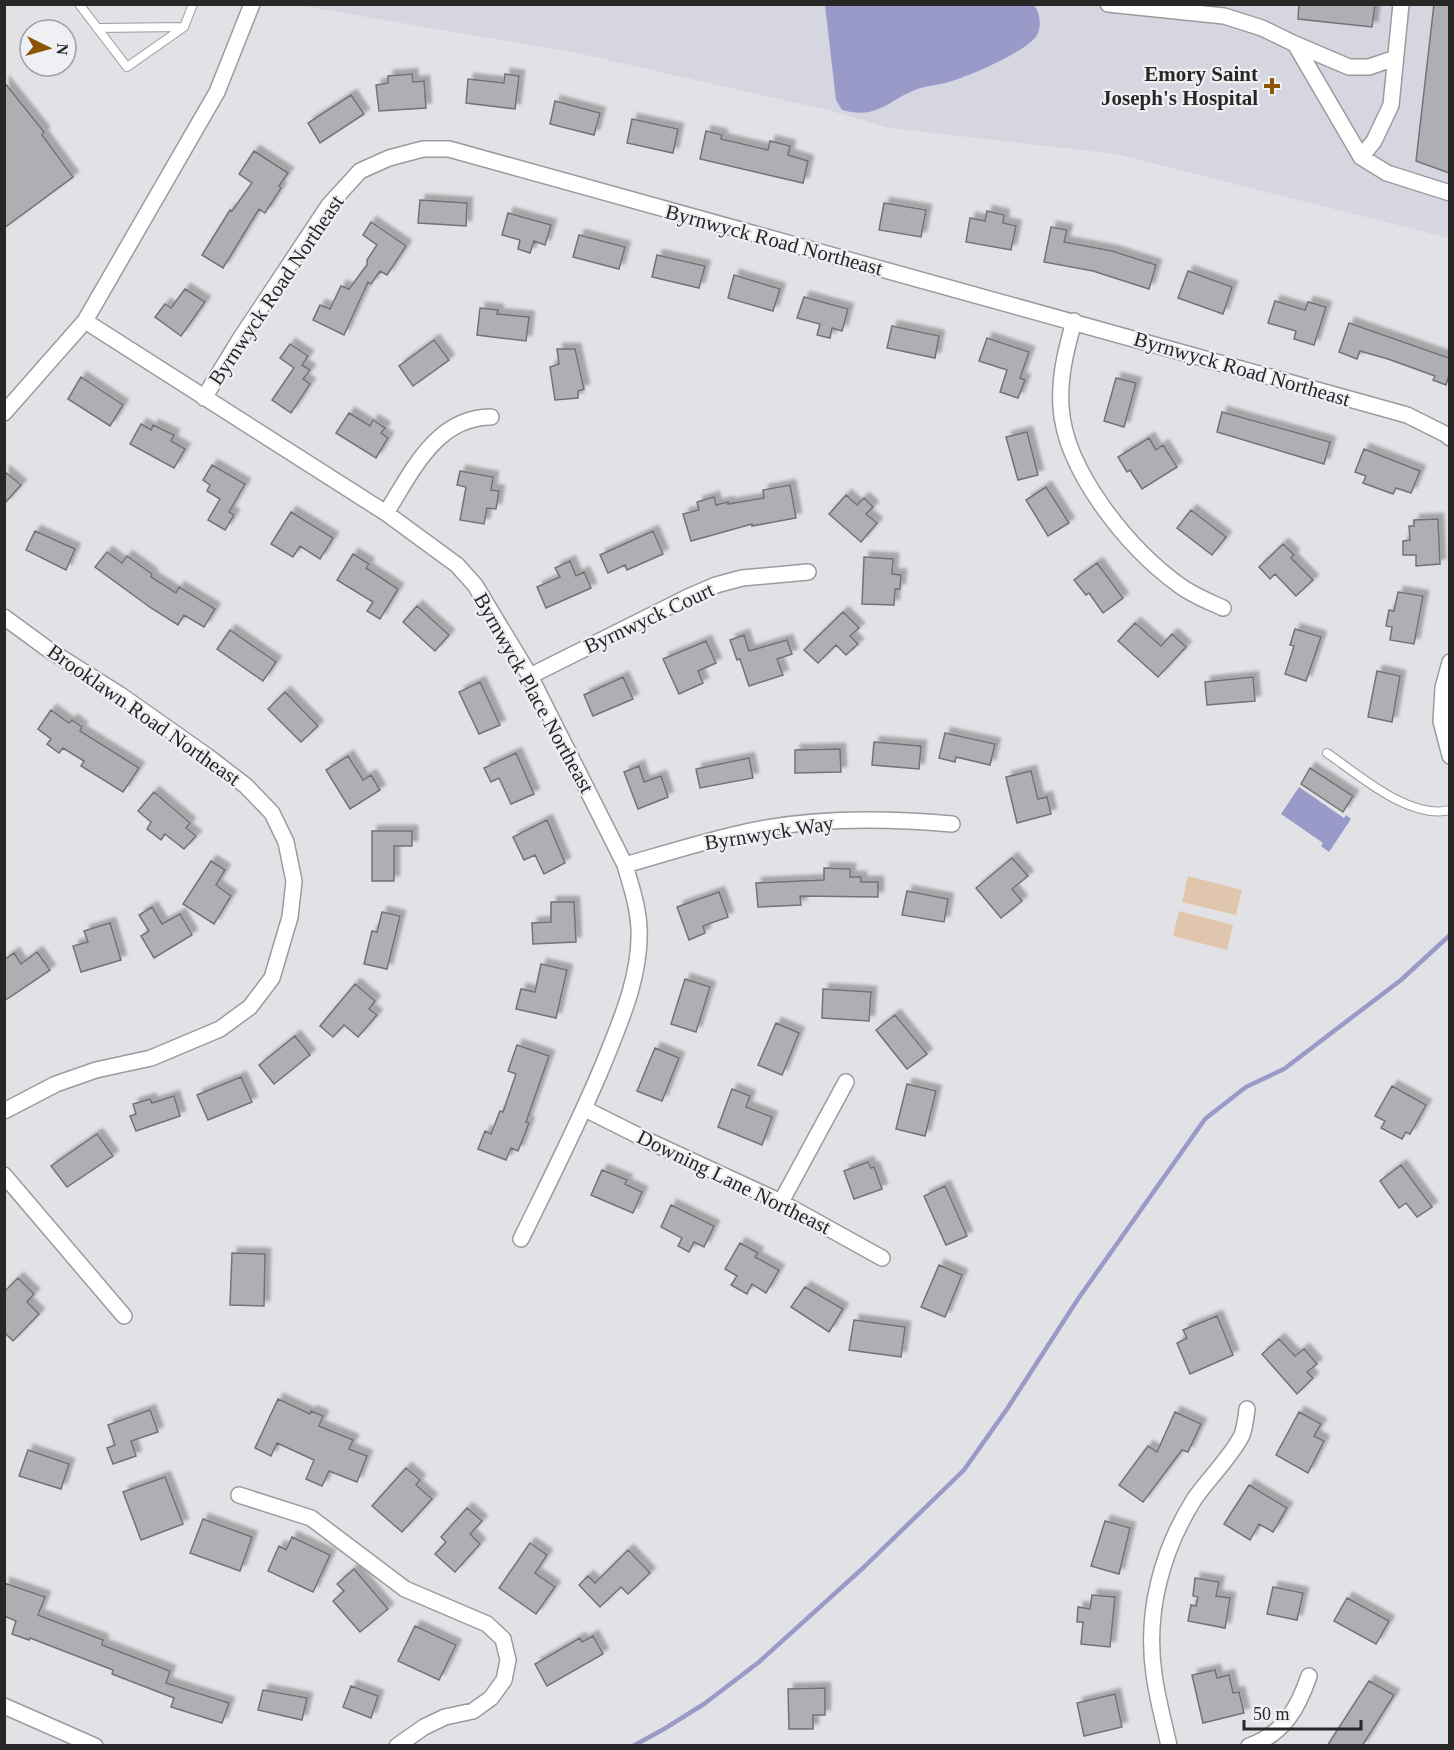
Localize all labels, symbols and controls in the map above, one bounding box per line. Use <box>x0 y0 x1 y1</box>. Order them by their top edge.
north arrow <box>18 18 78 78</box>
text: N <box>53 43 71 56</box>
place label: Emory Saint Joseph's Hospital <box>1101 62 1258 110</box>
marker: Emory Saint Joseph's Hospital <box>1263 77 1281 95</box>
street label: Byrnwyck Road Northeast <box>203 190 349 390</box>
street label: Byrnwyck Road Northeast <box>663 199 885 281</box>
street label: Byrnwyck Road Northeast <box>1131 327 1353 411</box>
street label: Byrnwyck Court <box>580 577 718 659</box>
street label: Byrnwyck Place Northeast <box>469 589 599 797</box>
street label: Brooklawn Road Northeast <box>43 639 245 791</box>
street label: Byrnwyck Way <box>703 811 836 855</box>
street label: Downing Lane Northeast <box>633 1125 835 1239</box>
scale bar <box>1244 1693 1361 1731</box>
text: 50 m <box>1253 1704 1290 1724</box>

